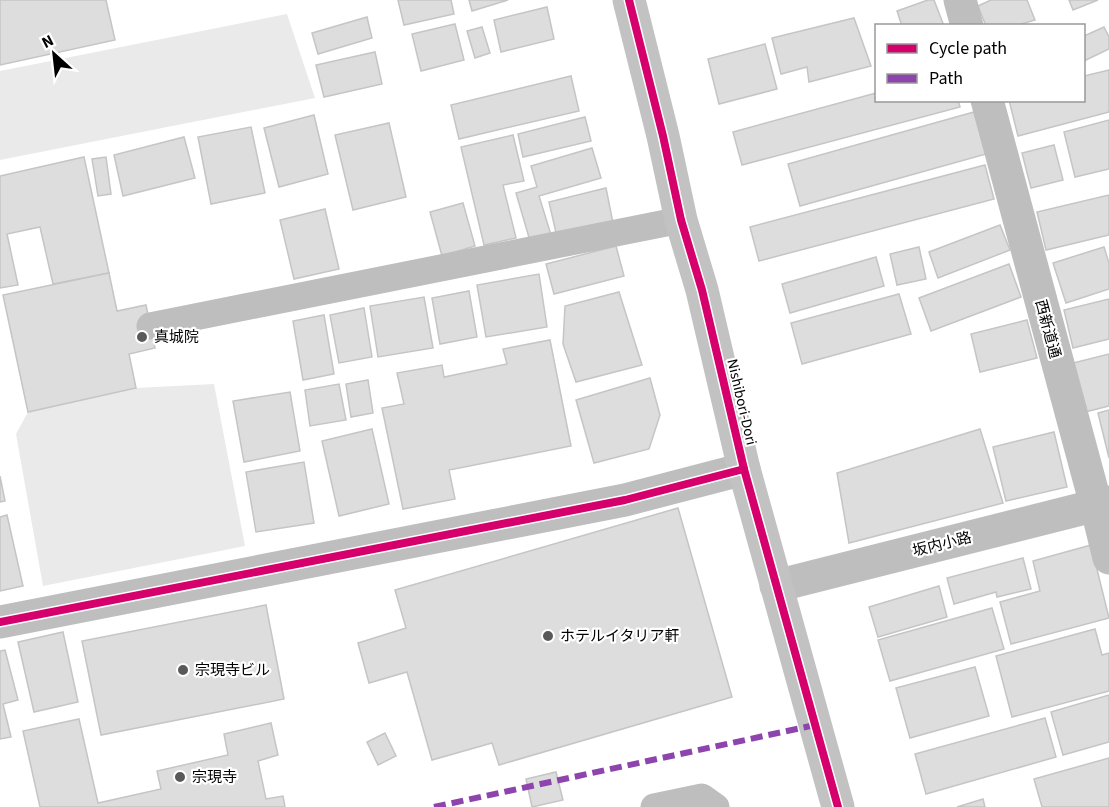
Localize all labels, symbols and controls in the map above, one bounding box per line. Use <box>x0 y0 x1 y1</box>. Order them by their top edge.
north arrow <box>24 24 84 84</box>
legend <box>875 24 1085 102</box>
text: N <box>38 29 57 54</box>
text: Cycle path <box>929 36 1007 61</box>
text: Path <box>929 66 963 91</box>
street label: 西新道通 <box>1030 297 1065 361</box>
place label: 真城院 <box>154 327 199 348</box>
marker: 真城院 <box>135 330 149 344</box>
street label: Nishibori-Dori <box>721 357 762 447</box>
street label: 坂内小路 <box>910 527 974 562</box>
place label: ホテルイタリア軒 <box>560 626 679 647</box>
marker: ホテルイタリア軒 <box>541 629 555 643</box>
place label: 宗現寺ビル <box>195 660 270 681</box>
marker: 宗現寺ビル <box>176 663 190 677</box>
place label: 宗現寺 <box>192 767 237 788</box>
marker: 宗現寺 <box>173 770 187 784</box>

